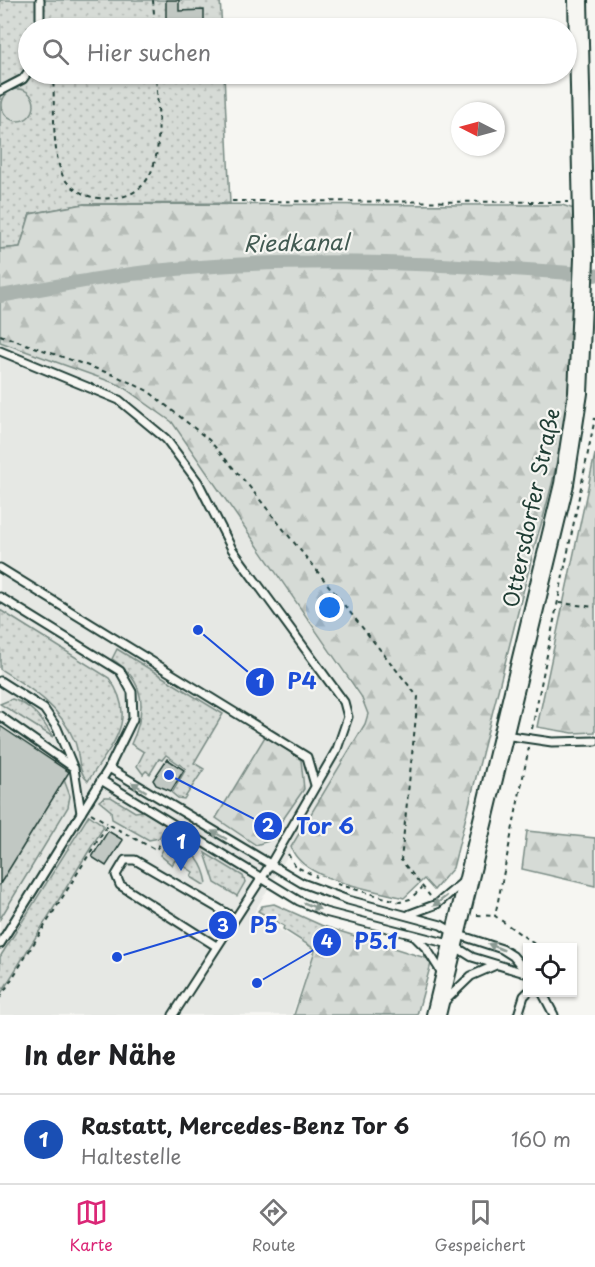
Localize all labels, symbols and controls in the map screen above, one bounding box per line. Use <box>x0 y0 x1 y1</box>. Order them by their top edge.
search box <box>18 18 577 84</box>
icon: search <box>39 35 72 68</box>
text: Hier suchen <box>87 35 211 68</box>
north arrow <box>451 102 505 156</box>
water label: Riedkanal <box>243 224 352 259</box>
street label: Ottersdorfer Straße <box>493 405 567 610</box>
your location <box>315 593 344 622</box>
callout: P4 <box>245 662 329 702</box>
text: P4 <box>287 663 317 696</box>
text: 1 <box>256 667 265 694</box>
one-way arrow <box>131 781 147 792</box>
callout: Tor 6 <box>253 806 367 846</box>
text: Tor 6 <box>296 808 354 841</box>
text: 2 <box>262 811 275 838</box>
pin: 1 <box>162 822 201 871</box>
one-way arrow <box>211 830 228 840</box>
one-way arrow <box>433 894 448 906</box>
one-way arrow <box>303 901 321 911</box>
callout: P5 <box>208 905 290 945</box>
text: P5 <box>250 907 278 940</box>
text: 3 <box>217 911 229 938</box>
callout: P5.1 <box>312 922 410 962</box>
text: P5.1 <box>354 923 398 956</box>
text: 4 <box>321 927 333 954</box>
one-way arrow <box>487 942 505 951</box>
map controls <box>523 943 577 997</box>
button: locate <box>523 943 577 997</box>
text: In der Nähe <box>24 1035 176 1074</box>
text: Rastatt, Mercedes-Benz Tor 6 <box>81 1108 409 1141</box>
text: 1 <box>39 1124 48 1154</box>
text: 160 m <box>511 1124 571 1154</box>
text: Haltestelle <box>81 1141 181 1171</box>
tab: Karte <box>69 1196 113 1256</box>
tab: Route <box>252 1196 296 1256</box>
tab: Gespeichert <box>435 1196 526 1256</box>

